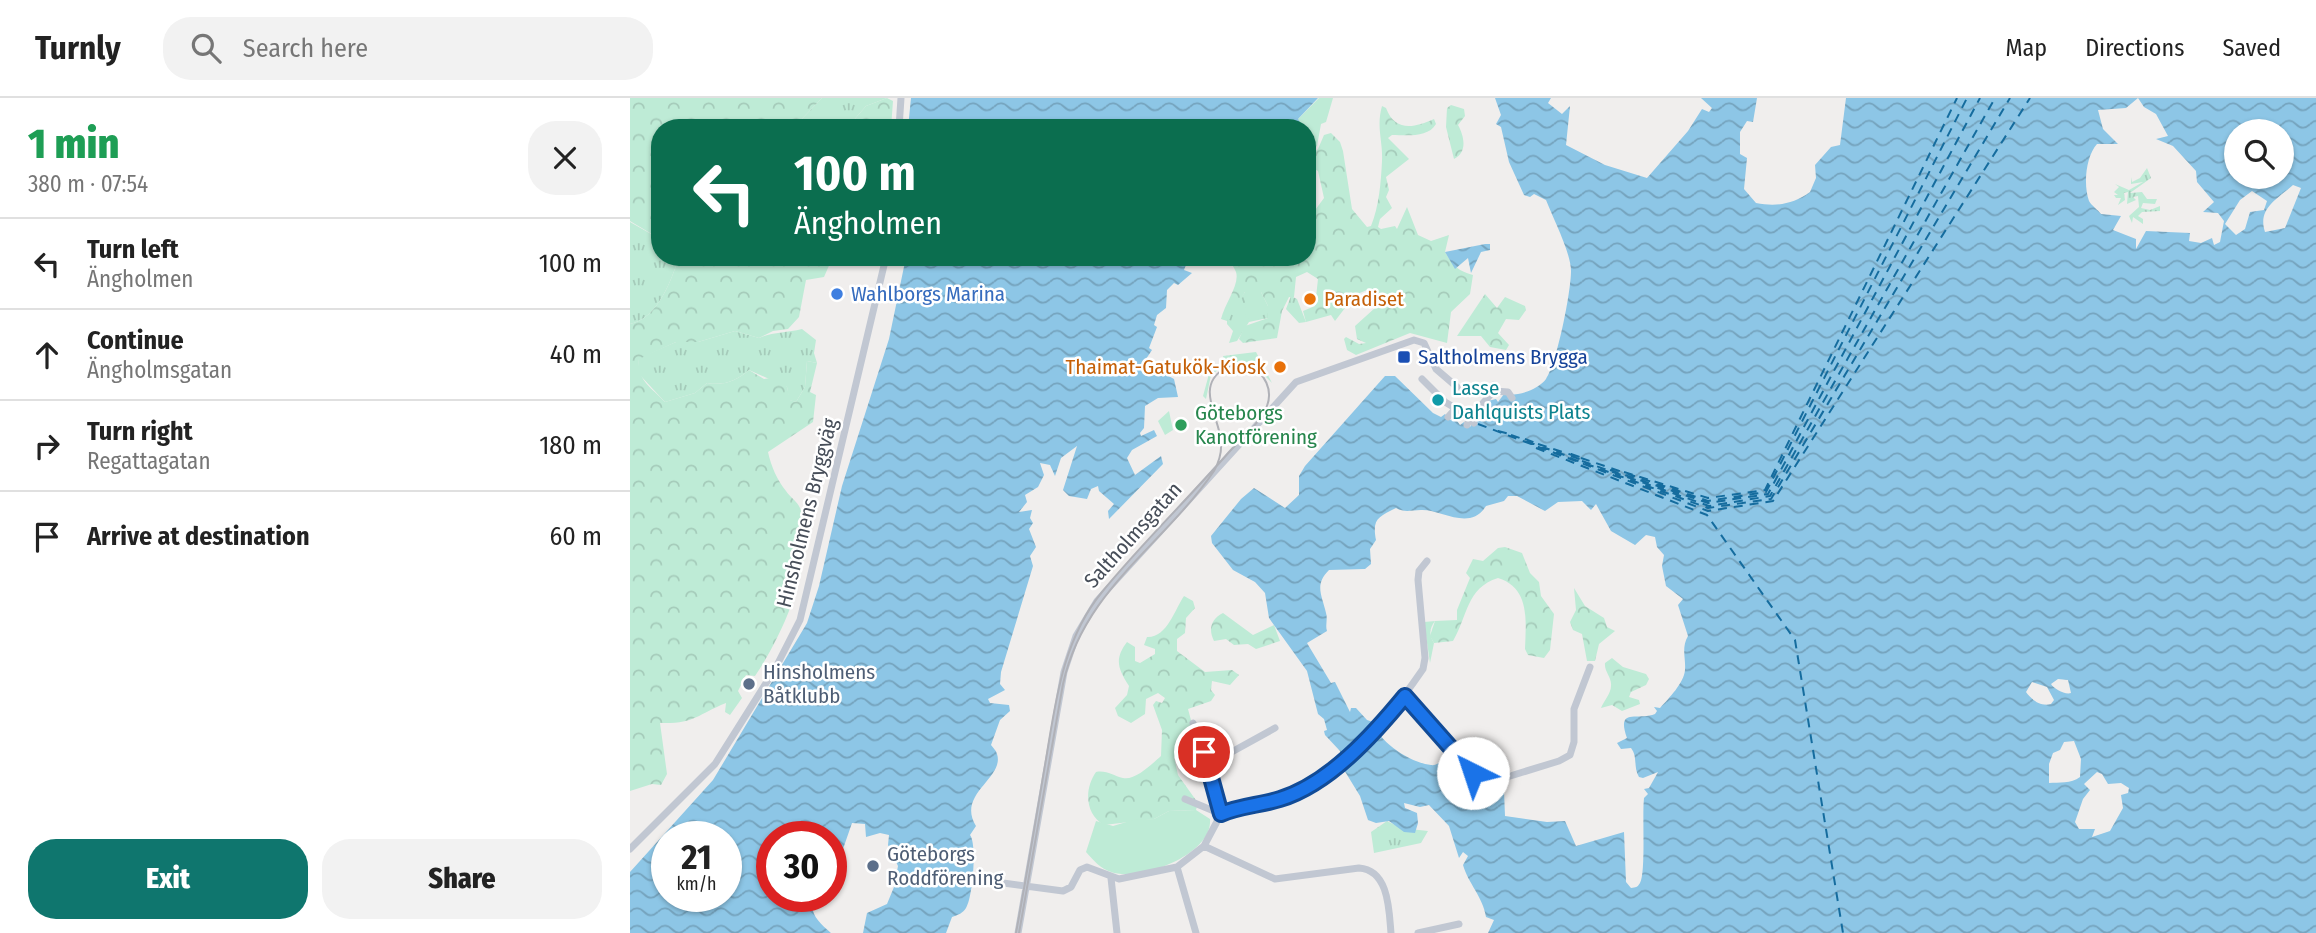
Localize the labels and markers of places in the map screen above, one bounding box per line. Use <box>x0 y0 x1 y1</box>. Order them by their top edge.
place label: Wahlborgs Marina <box>851 281 1005 307</box>
marker: Wahlborgs Marina <box>829 286 845 302</box>
place label: Paradiset <box>1324 286 1404 312</box>
marker: Paradiset <box>1302 291 1318 307</box>
place label: Saltholmens Brygga <box>1418 344 1588 370</box>
marker: Saltholmens Brygga <box>1396 349 1412 365</box>
place label: Thaimat-Gatukök-Kiosk <box>1066 354 1266 380</box>
marker: Thaimat-Gatukök-Kiosk <box>1272 359 1288 375</box>
place label: Lasse Dahlquists Plats <box>1452 375 1590 425</box>
marker: Lasse Dahlquists Plats <box>1430 392 1446 408</box>
place label: Göteborgs Kanotförening <box>1195 400 1317 450</box>
marker: Göteborgs Kanotförening <box>1173 417 1189 433</box>
place label: Hinsholmens Båtklubb <box>763 659 875 709</box>
marker: Hinsholmens Båtklubb <box>741 676 757 692</box>
pin <box>1174 722 1234 782</box>
place label: Göteborgs Roddförening <box>887 841 1003 891</box>
marker: Göteborgs Roddförening <box>865 858 881 874</box>

